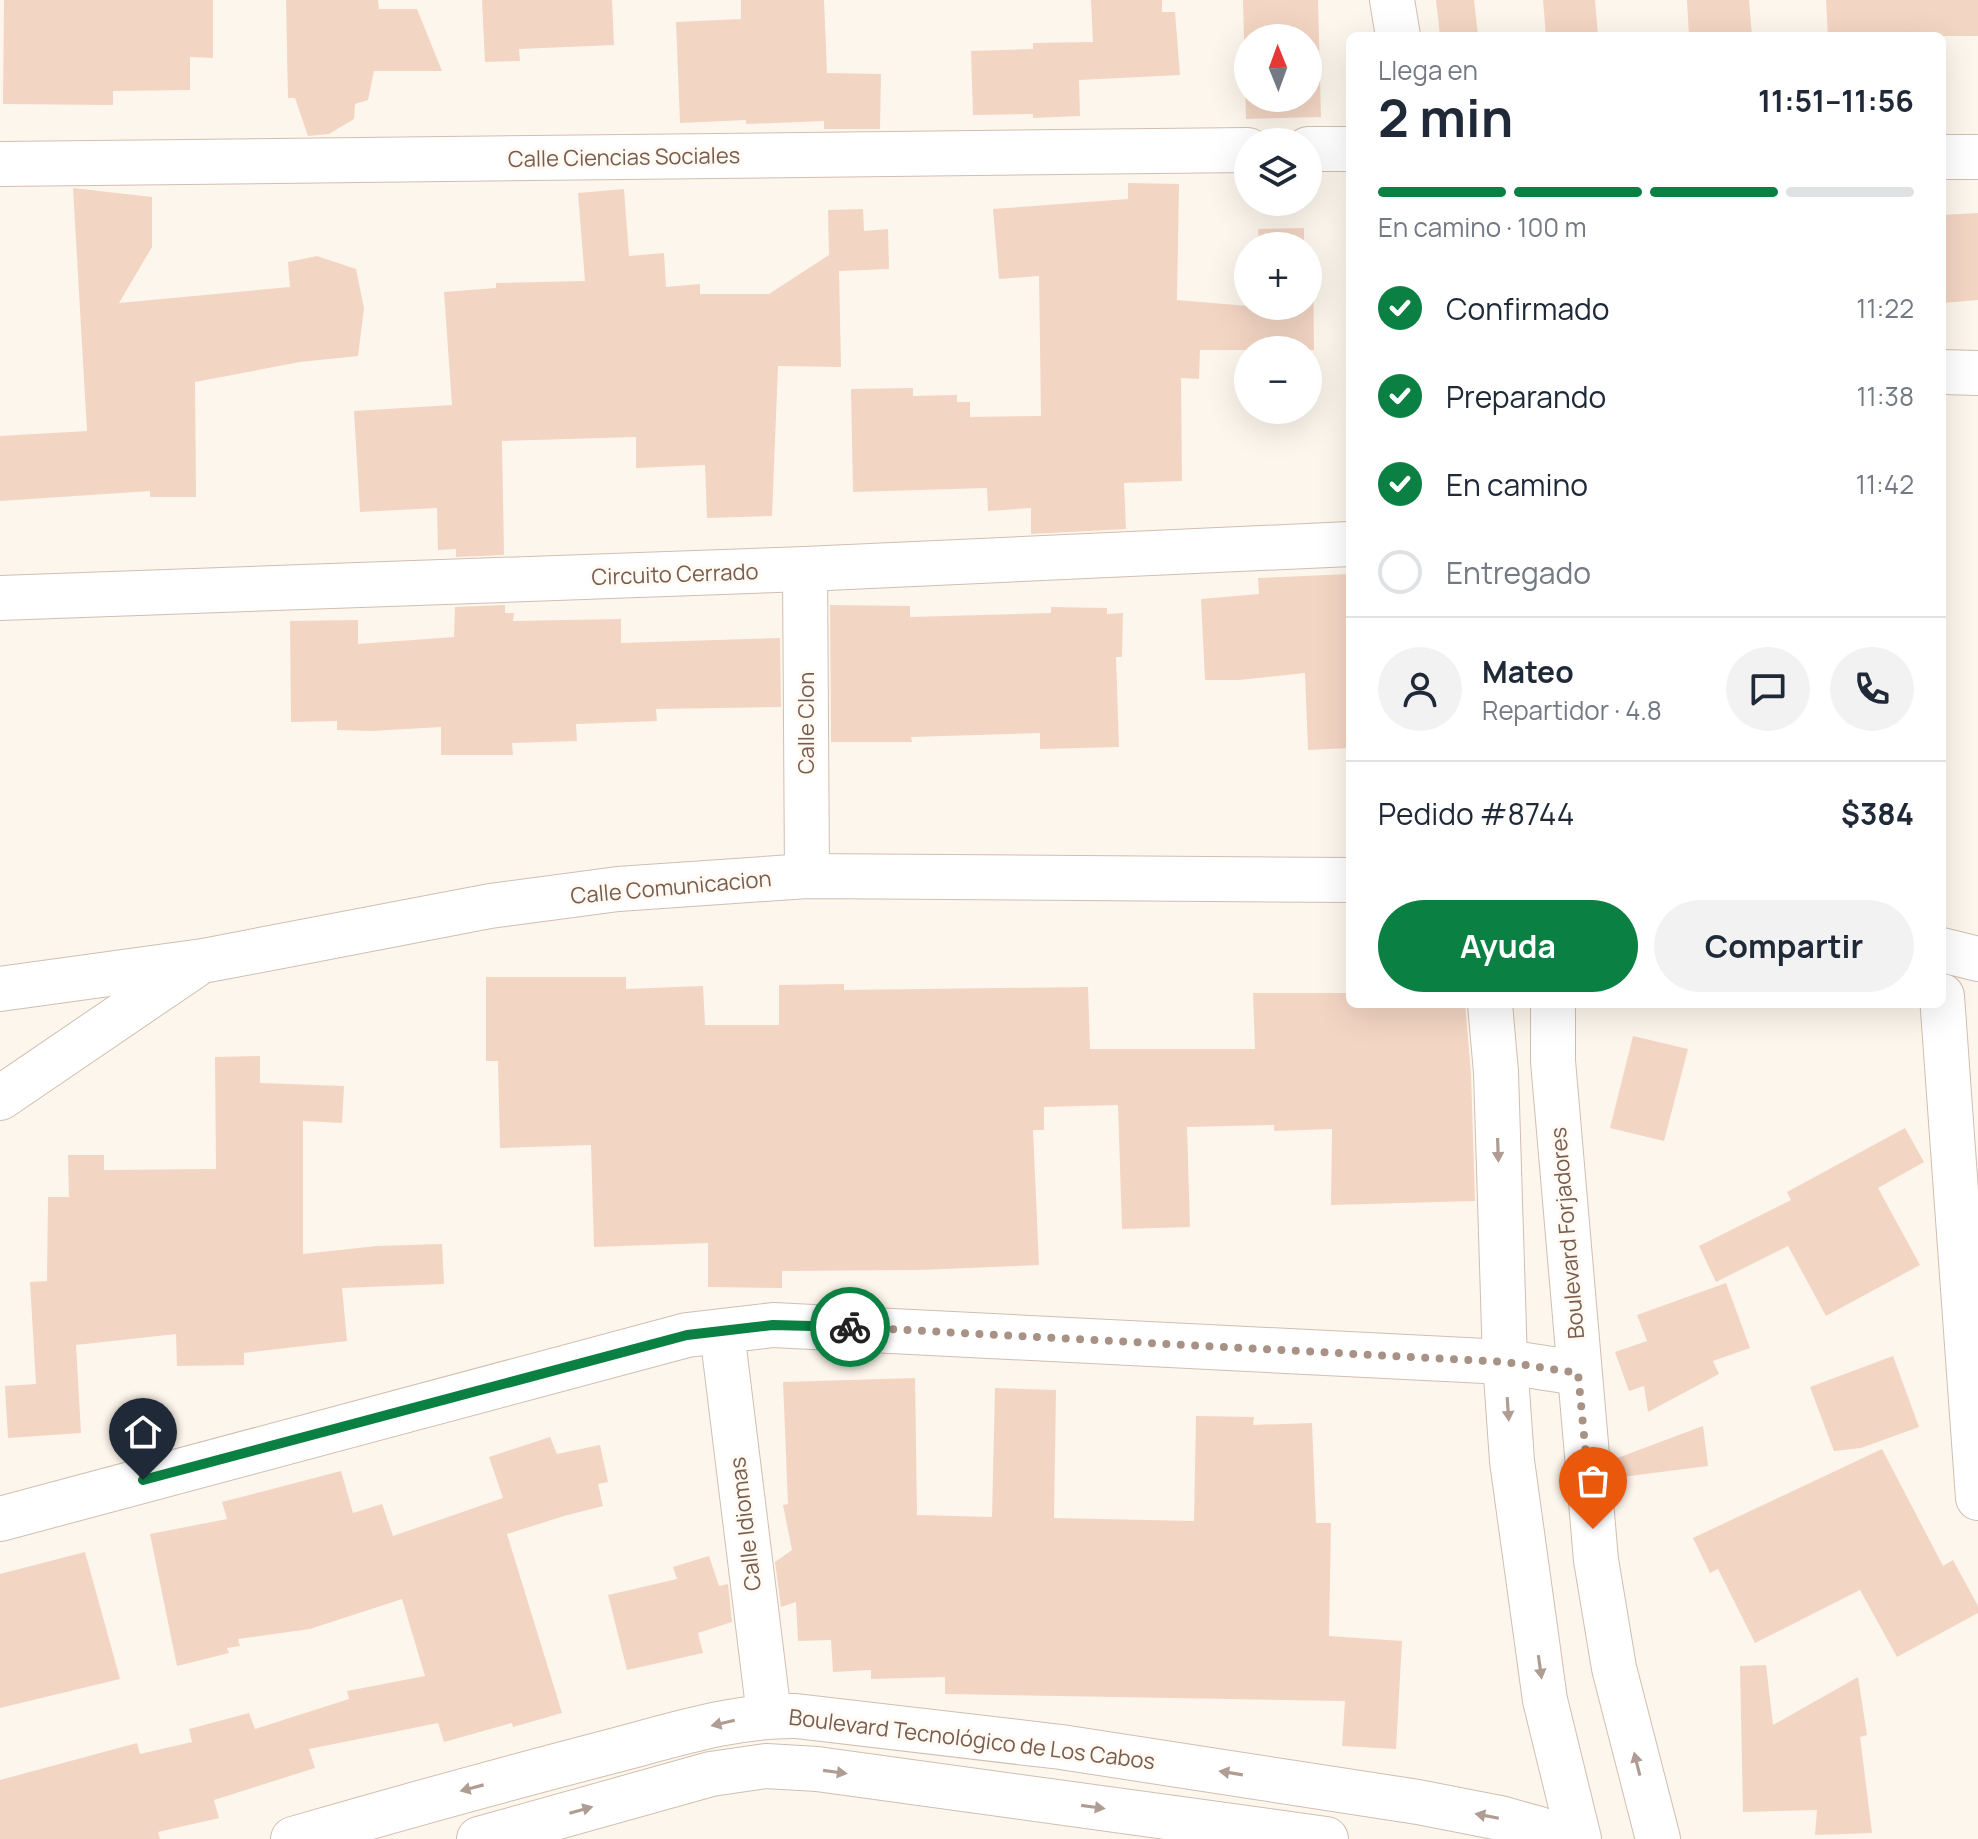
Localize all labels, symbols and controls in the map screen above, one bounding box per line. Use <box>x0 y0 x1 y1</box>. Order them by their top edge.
north arrow <box>1234 24 1322 112</box>
map controls <box>1234 24 1322 424</box>
text: Llega en <box>1378 52 1478 88</box>
text: 11:51–11:56 <box>1758 80 1914 121</box>
text: 2 min <box>1378 82 1513 153</box>
button: layers <box>1234 128 1322 216</box>
street label: Calle Ciencias Sociales <box>508 140 740 174</box>
text: En camino · 100 m <box>1378 209 1586 245</box>
button: + <box>1234 232 1322 320</box>
icon: check <box>1378 286 1422 330</box>
text: Confirmado <box>1446 288 1610 329</box>
text: 11:22 <box>1856 290 1914 326</box>
button: − <box>1234 336 1322 424</box>
icon: check <box>1378 374 1422 418</box>
text: Preparando <box>1446 376 1606 417</box>
text: 11:38 <box>1856 378 1914 414</box>
icon: check <box>1378 462 1422 506</box>
text: En camino <box>1446 464 1588 505</box>
text: 11:42 <box>1856 466 1914 502</box>
text: Entregado <box>1446 552 1591 593</box>
street label: Circuito Cerrado <box>591 556 759 592</box>
button: person <box>1378 647 1462 731</box>
button: chat <box>1726 647 1810 731</box>
button: phone <box>1830 647 1914 731</box>
text: Mateo <box>1482 651 1574 692</box>
street label: Calle Clon <box>791 672 821 774</box>
text: Repartidor · 4.8 <box>1482 692 1662 728</box>
text: Pedido #8744 <box>1378 793 1574 834</box>
text: $384 <box>1841 793 1914 834</box>
street label: Calle Comunicacion <box>569 863 773 911</box>
button: Ayuda <box>1378 900 1638 992</box>
button: Compartir <box>1654 900 1914 992</box>
street label: Boulevard Forjadores <box>1543 1126 1591 1340</box>
one-way arrow <box>1492 1138 1505 1163</box>
courier <box>810 1287 890 1367</box>
icon: bike <box>828 1305 872 1349</box>
one-way arrow <box>1502 1397 1515 1422</box>
pin <box>109 1398 177 1480</box>
icon: home <box>121 1410 165 1454</box>
pin <box>1559 1447 1627 1529</box>
street label: Calle Idiomas <box>722 1456 768 1592</box>
icon: bag <box>1571 1459 1615 1503</box>
one-way arrow <box>1534 1655 1547 1680</box>
street label: Boulevard Tecnológico de Los Cabos <box>787 1702 1157 1776</box>
one-way arrow <box>711 1717 736 1730</box>
one-way arrow <box>1630 1751 1642 1776</box>
one-way arrow <box>823 1765 848 1778</box>
one-way arrow <box>1218 1767 1243 1779</box>
one-way arrow <box>459 1782 484 1794</box>
one-way arrow <box>1081 1801 1106 1814</box>
one-way arrow <box>568 1804 593 1816</box>
one-way arrow <box>1475 1809 1500 1821</box>

